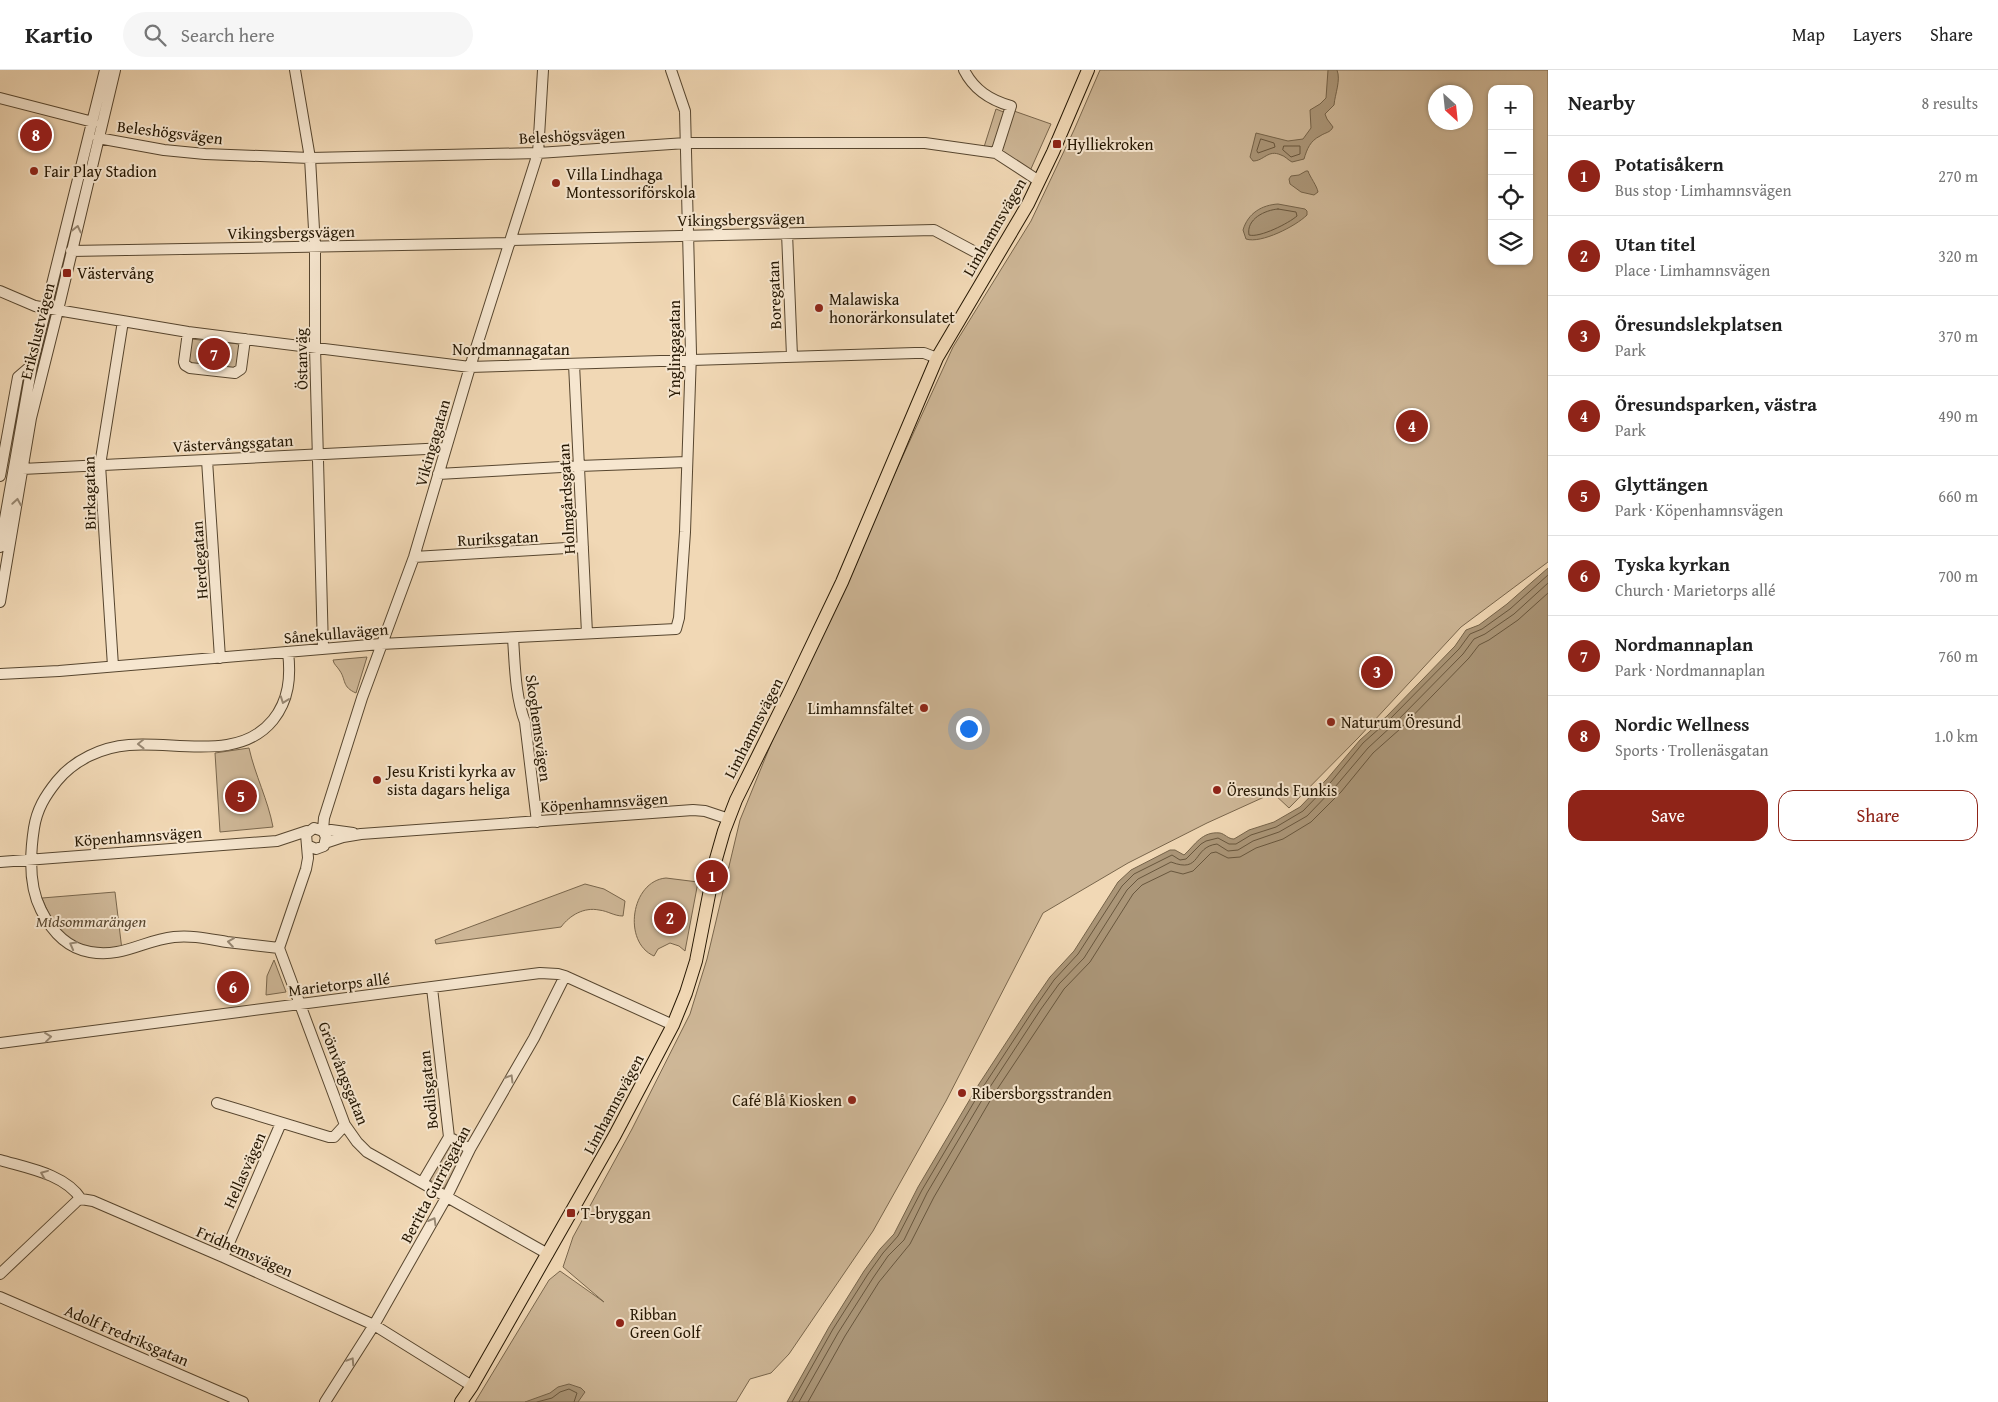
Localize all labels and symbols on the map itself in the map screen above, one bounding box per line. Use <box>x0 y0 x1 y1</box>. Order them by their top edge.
north arrow <box>1428 85 1473 130</box>
street label: Beleshögsvägen <box>116 114 224 150</box>
pin: 8 <box>20 116 52 154</box>
street label: Beleshögsvägen <box>518 120 626 150</box>
place label: Hylliekroken <box>1067 132 1154 156</box>
marker: Hylliekroken <box>1051 138 1063 150</box>
place label: Fair Play Stadion <box>44 159 157 183</box>
place label: Villa Lindhaga Montessoriförskola <box>566 162 696 204</box>
marker: Fair Play Stadion <box>28 165 40 177</box>
street label: Limhamnsvägen <box>956 173 1032 281</box>
marker: Villa Lindhaga Montessoriförskola <box>550 177 562 189</box>
street label: Vikingsbergsvägen <box>677 206 805 232</box>
street label: Vikingsbergsvägen <box>227 219 355 245</box>
one-way arrow <box>71 224 82 233</box>
street label: Boregatan <box>761 260 787 330</box>
place label: Västervång <box>77 261 154 285</box>
marker: Västervång <box>61 267 73 279</box>
street label: Erikslustvägen <box>13 280 61 382</box>
place label: Malawiska honorärkonsulatet <box>829 287 955 329</box>
street label: Ynglingagatan <box>662 300 686 398</box>
marker: Malawiska honorärkonsulatet <box>813 302 825 314</box>
street label: Östanväg <box>288 328 314 390</box>
pin: 7 <box>198 335 230 373</box>
street label: Nordmannagatan <box>452 337 570 361</box>
street label: Vikingagatan <box>408 397 456 489</box>
pin: 4 <box>1396 407 1428 445</box>
street label: Västervångsgatan <box>172 428 294 458</box>
street label: Holmgårdsgatan <box>551 443 581 555</box>
street label: Birkagatan <box>76 456 102 530</box>
one-way arrow <box>11 498 21 507</box>
street label: Herdegatan <box>184 520 214 600</box>
street label: Ruriksgatan <box>457 524 539 552</box>
street label: Sånekullavägen <box>283 616 389 650</box>
pin: 3 <box>1361 653 1393 691</box>
street label: Skoghemsvägen <box>520 673 558 783</box>
street label: Limhamnsvägen <box>717 673 789 783</box>
one-way arrow <box>280 695 290 704</box>
place label: Limhamnsfältet <box>808 696 914 720</box>
marker: Limhamnsfältet <box>918 702 930 714</box>
place label: Naturum Öresund <box>1341 710 1462 734</box>
your location <box>956 716 982 742</box>
marker: Naturum Öresund <box>1325 716 1337 728</box>
one-way arrow <box>137 739 145 750</box>
place label: Jesu Kristi kyrka av sista dagars heliga <box>385 759 516 801</box>
marker: Jesu Kristi kyrka av sista dagars heliga <box>371 774 383 786</box>
pin: 5 <box>225 777 257 815</box>
place label: Öresunds Funkis <box>1227 778 1337 802</box>
marker: Öresunds Funkis <box>1211 784 1223 796</box>
street label: Köpenhamnsvägen <box>539 786 669 818</box>
street label: Köpenhamnsvägen <box>73 820 203 852</box>
pin: 1 <box>696 857 728 895</box>
pin: 2 <box>654 899 686 937</box>
park label: Midsommarängen <box>36 909 146 933</box>
one-way arrow <box>227 937 235 948</box>
one-way arrow <box>69 942 78 952</box>
street label: Marietorps allé <box>287 966 391 1002</box>
pin: 6 <box>217 968 249 1006</box>
street label: Grönvångsgatan <box>312 1018 376 1128</box>
one-way arrow <box>45 1032 53 1043</box>
street label: Bodilsgatan <box>412 1050 444 1130</box>
street label: Limhamnsvägen <box>577 1050 649 1158</box>
one-way arrow <box>503 1074 513 1083</box>
place label: Ribersborgsstranden <box>972 1081 1112 1105</box>
marker: Ribersborgsstranden <box>956 1087 968 1099</box>
place label: Café Blå Kiosken <box>732 1088 842 1112</box>
marker: Café Blå Kiosken <box>846 1094 858 1106</box>
street label: Beritta Gurrisgatan <box>394 1121 476 1247</box>
street label: Hellasvägen <box>217 1128 271 1212</box>
one-way arrow <box>40 1170 49 1181</box>
place label: T-bryggan <box>581 1201 651 1225</box>
marker: T-bryggan <box>565 1207 577 1219</box>
one-way arrow <box>427 1217 437 1226</box>
street label: Fridhemsvägen <box>193 1219 297 1283</box>
street label: Adolf Fredriksgatan <box>61 1298 193 1372</box>
place label: Ribban Green Golf <box>630 1302 702 1344</box>
marker: Ribban Green Golf <box>614 1317 626 1329</box>
one-way arrow <box>344 1357 354 1366</box>

